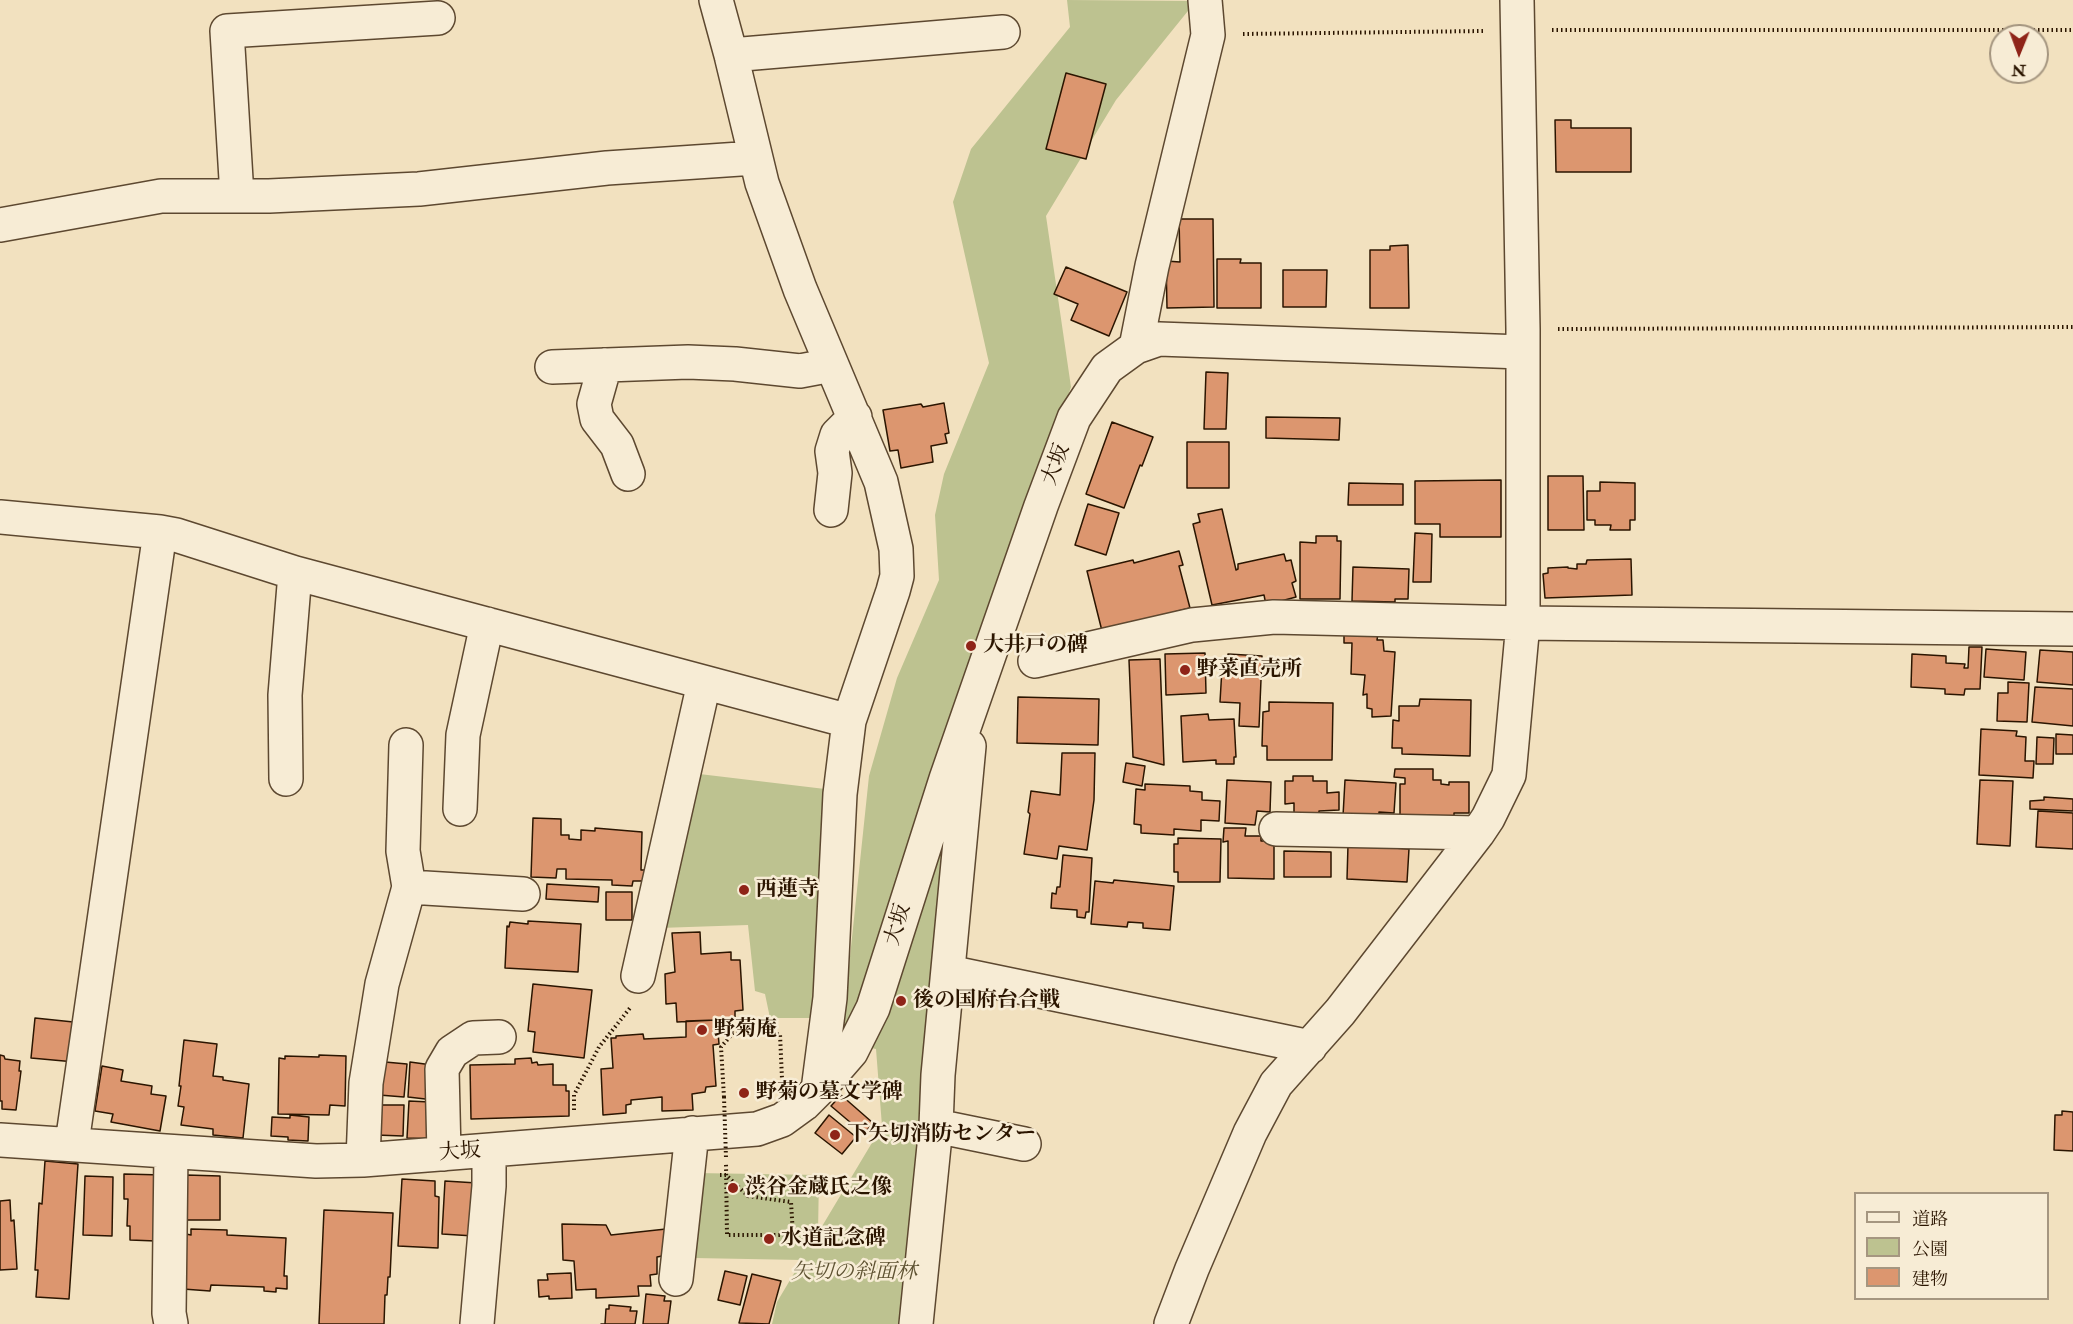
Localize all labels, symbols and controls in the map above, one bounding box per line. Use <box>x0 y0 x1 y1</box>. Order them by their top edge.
north arrow <box>1989 24 2049 84</box>
text: N <box>2011 60 2026 80</box>
street label: 大坂 <box>1038 441 1076 489</box>
place label: 大井戸の碑 <box>983 633 1088 659</box>
marker: 大井戸の碑 <box>964 639 978 653</box>
place label: 野菜直売所 <box>1197 657 1302 683</box>
marker: 野菜直売所 <box>1178 663 1192 677</box>
place label: 西蓮寺 <box>756 877 819 903</box>
marker: 西蓮寺 <box>737 883 751 897</box>
street label: 大坂 <box>881 901 917 949</box>
place label: 後の国府台合戦 <box>913 988 1060 1014</box>
marker: 後の国府台合戦 <box>894 994 908 1008</box>
place label: 野菊庵 <box>714 1017 777 1043</box>
marker: 野菊庵 <box>695 1023 709 1037</box>
place label: 野菊の墓文学碑 <box>756 1080 903 1106</box>
marker: 野菊の墓文学碑 <box>737 1086 751 1100</box>
place label: 下矢切消防センター <box>847 1122 1036 1148</box>
marker: 下矢切消防センター <box>828 1128 842 1142</box>
street label: 大坂 <box>438 1139 482 1167</box>
place label: 渋谷金蔵氏之像 <box>745 1175 892 1201</box>
marker: 渋谷金蔵氏之像 <box>726 1181 740 1195</box>
legend <box>1854 1192 2049 1300</box>
text: 道路 <box>1912 1208 1948 1231</box>
place label: 水道記念碑 <box>781 1226 886 1252</box>
marker: 水道記念碑 <box>762 1232 776 1246</box>
text: 公園 <box>1912 1238 1948 1261</box>
park label: 矢切の斜面林 <box>791 1260 917 1286</box>
text: 建物 <box>1912 1268 1948 1291</box>

